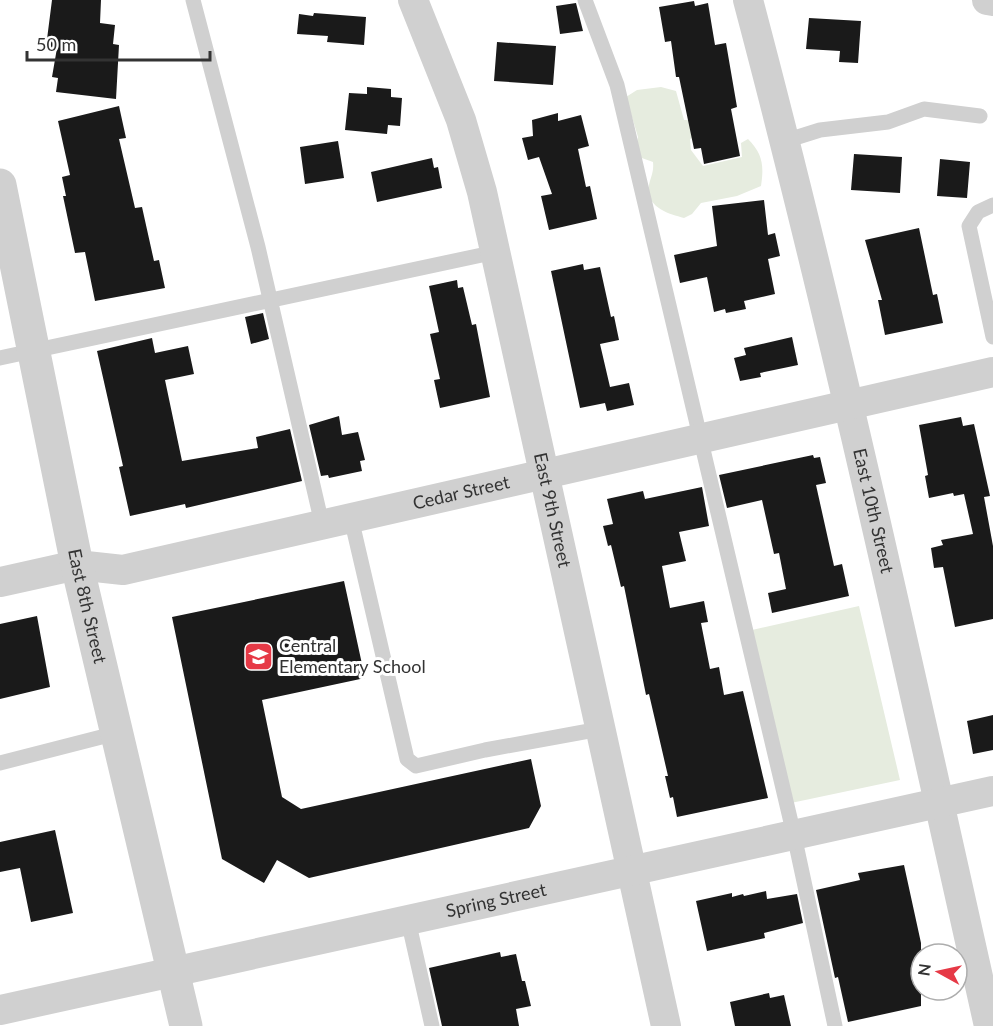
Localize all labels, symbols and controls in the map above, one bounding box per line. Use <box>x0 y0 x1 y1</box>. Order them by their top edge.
scale bar <box>27 24 210 62</box>
text: 50 m <box>36 33 76 55</box>
street label: East 10th Street <box>849 446 899 576</box>
street label: East 9th Street <box>530 450 577 570</box>
street label: Cedar Street <box>410 470 512 514</box>
street label: East 8th Street <box>64 547 112 666</box>
place label: Central Elementary School <box>279 634 426 677</box>
school or university icon: Central Elementary School <box>242 640 274 672</box>
street label: Spring Street <box>444 878 549 921</box>
north arrow <box>909 942 969 1002</box>
text: N <box>913 962 934 977</box>

